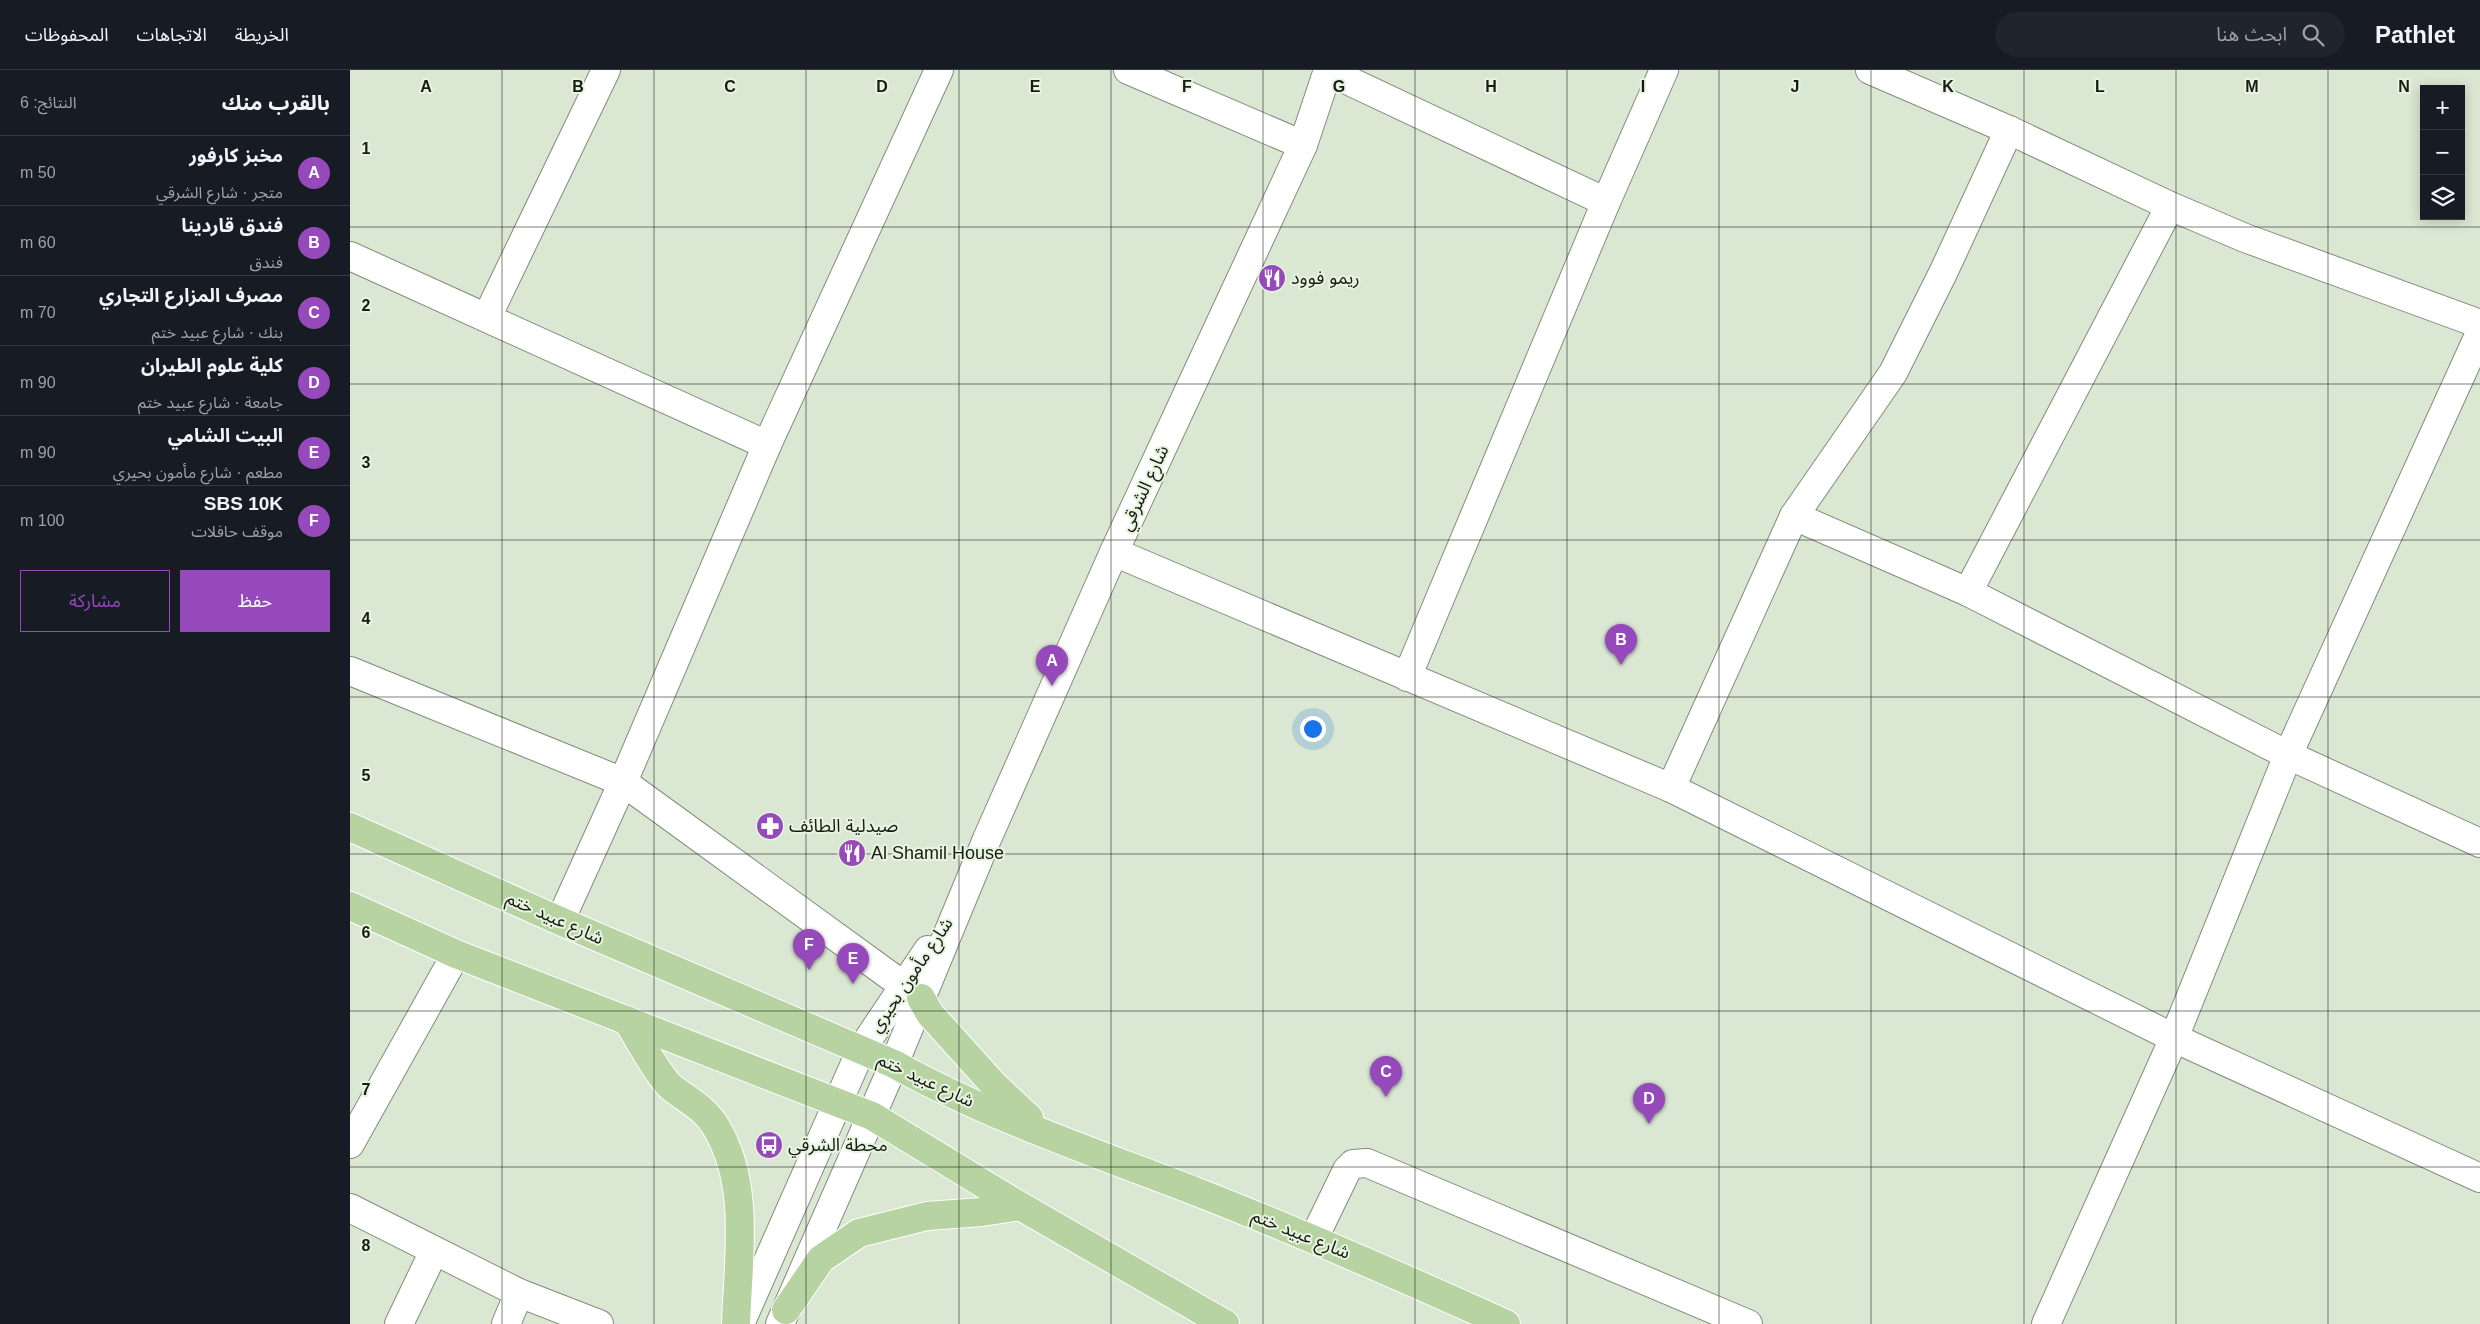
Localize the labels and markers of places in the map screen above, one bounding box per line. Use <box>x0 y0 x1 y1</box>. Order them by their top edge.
restaurant icon: ريمو فوود <box>1257 263 1287 293</box>
place label: ريمو فوود <box>1291 268 1360 289</box>
pin: B <box>1605 624 1637 665</box>
pin: A <box>1036 645 1068 686</box>
pharmacy icon: صيدلية الطائف <box>755 811 785 841</box>
place label: صيدلية الطائف <box>789 816 898 836</box>
restaurant icon: Al Shamil House <box>837 838 867 868</box>
place label: Al Shamil House <box>871 843 1004 863</box>
pin: F <box>793 929 825 970</box>
pin: E <box>837 943 869 984</box>
pin: C <box>1370 1056 1402 1097</box>
pin: D <box>1633 1083 1665 1124</box>
bus stop icon: محطة الشرقي <box>754 1130 784 1160</box>
place label: محطة الشرقي <box>788 1135 888 1158</box>

